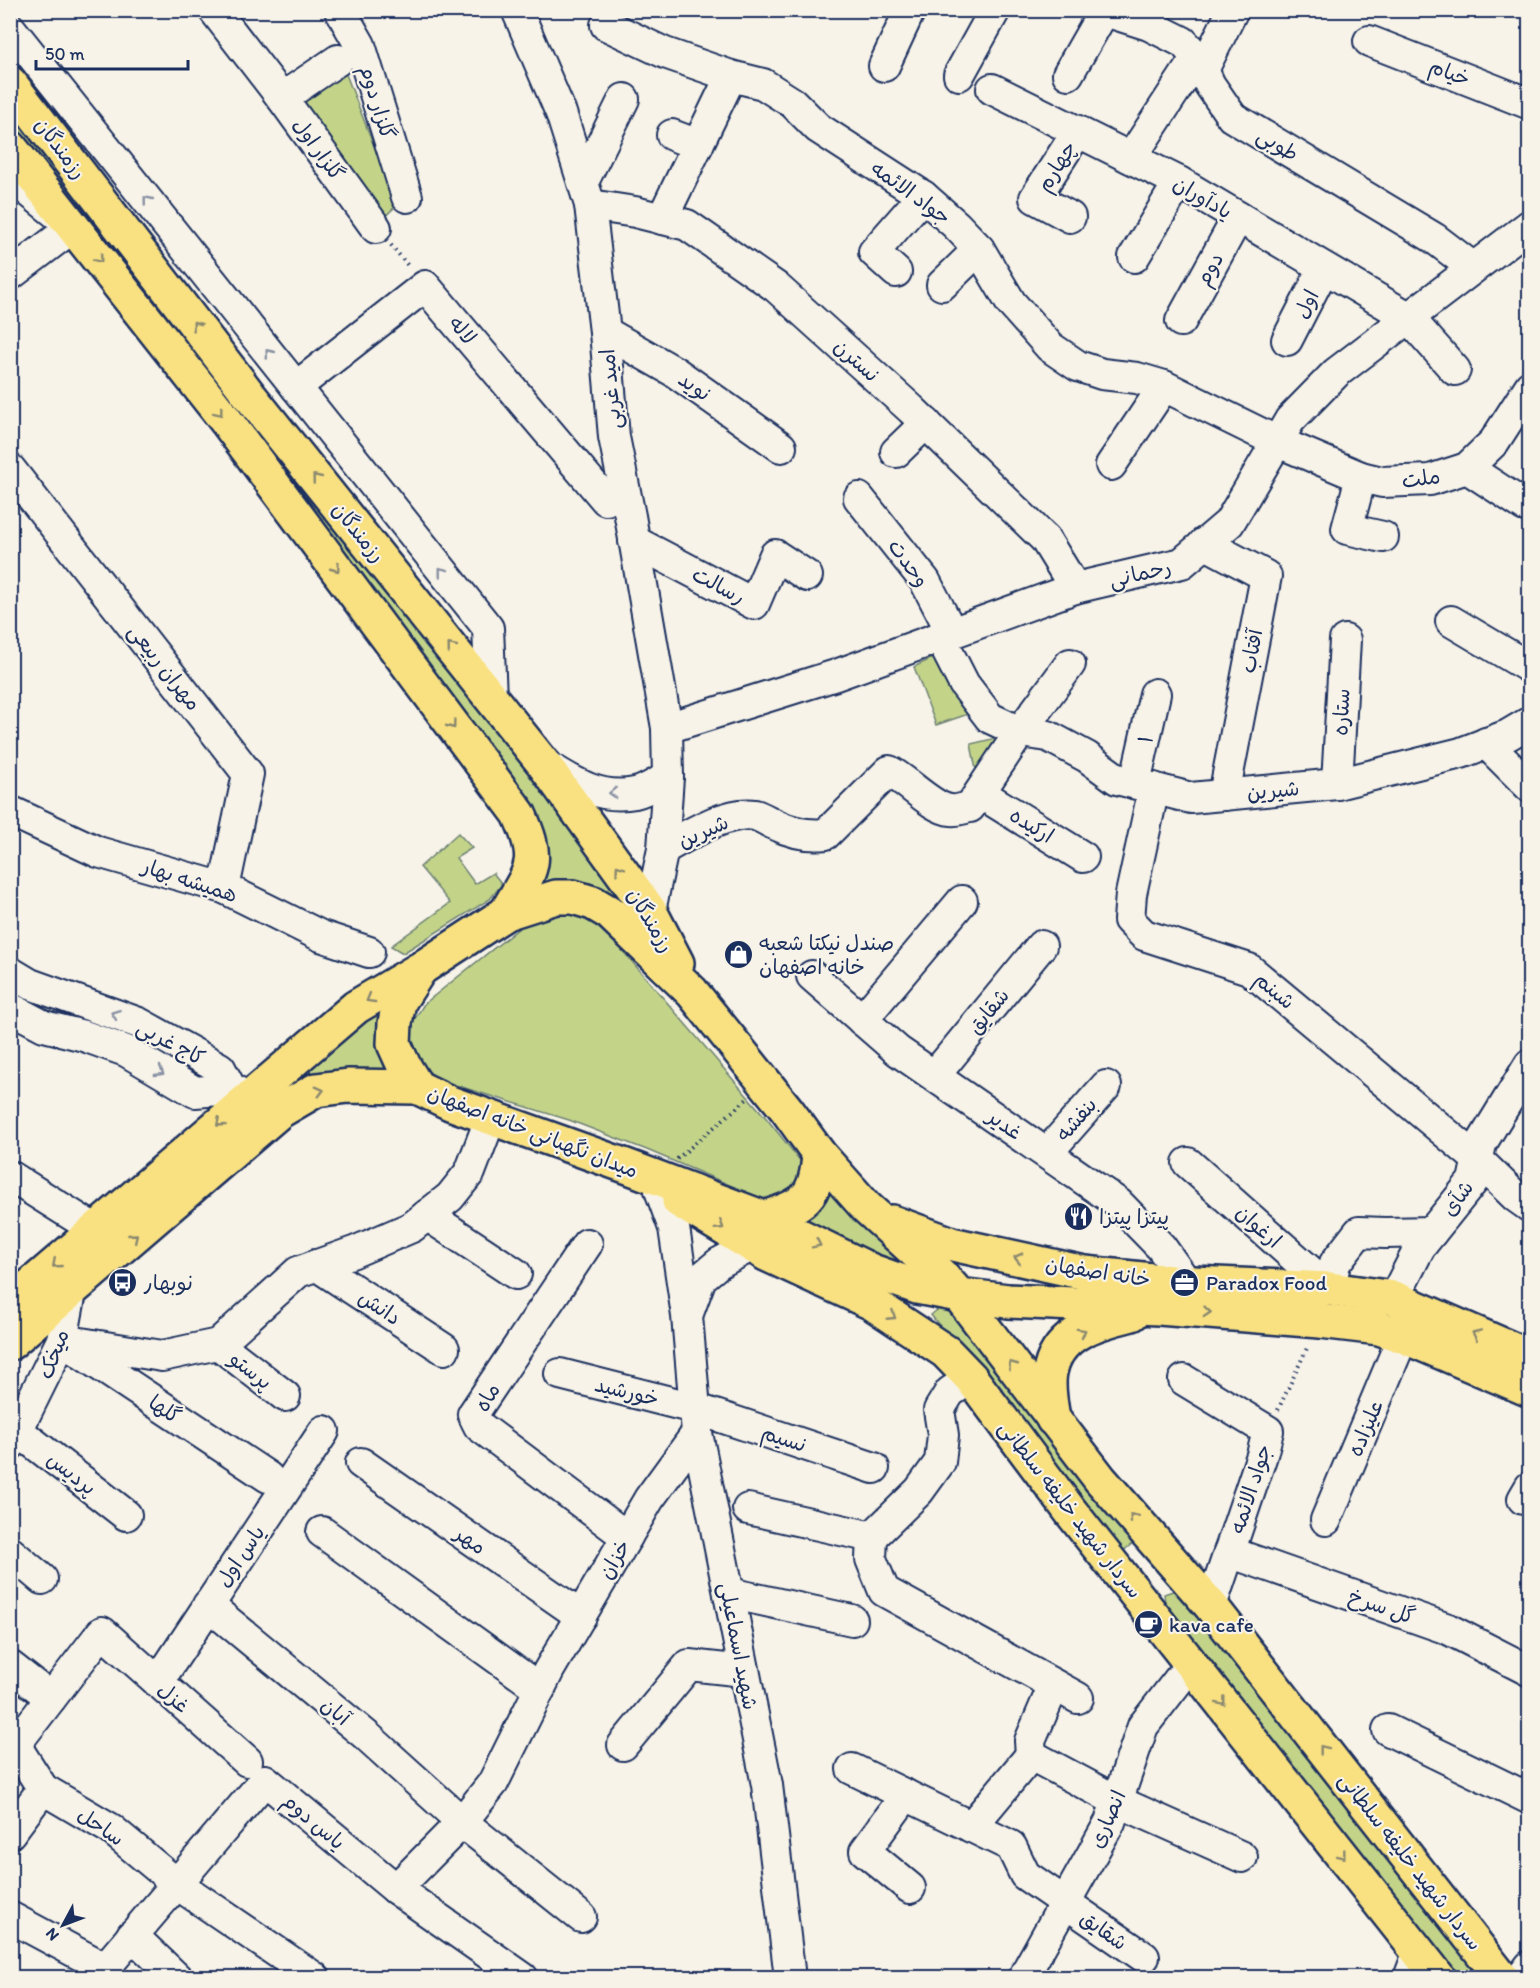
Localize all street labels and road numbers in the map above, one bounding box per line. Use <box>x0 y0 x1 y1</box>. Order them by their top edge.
street label: خیام <box>1425 53 1474 95</box>
street label: گلزار دوم <box>351 62 401 143</box>
street label: رزمندگان <box>30 112 92 184</box>
street label: گلزار اول <box>288 113 350 185</box>
street label: طوبی <box>1252 122 1303 168</box>
street label: چهارم <box>1031 136 1085 198</box>
street label: جواد الائمه <box>865 155 956 230</box>
street label: یادآوران <box>1168 170 1237 226</box>
street label: دوم <box>1190 248 1232 292</box>
street label: اول <box>1288 285 1324 323</box>
street label: لاله <box>444 311 482 349</box>
street label: نسترن <box>829 333 885 387</box>
street label: امید غربی <box>594 348 628 430</box>
street label: نوید <box>673 366 716 407</box>
street label: ملت <box>1400 463 1442 493</box>
street label: رزمندگان <box>327 497 391 567</box>
street label: وحدت <box>883 534 935 592</box>
street label: رحمانی <box>1106 554 1174 594</box>
street label: رسالت <box>688 561 750 609</box>
street label: مهران ربیعی <box>122 619 207 717</box>
street label: آفتاب <box>1234 626 1269 675</box>
street label: ستاره <box>1327 688 1355 736</box>
street label: ۱ <box>1132 732 1158 746</box>
street label: شیرین <box>1246 775 1300 805</box>
street label: ارکیده <box>1005 802 1059 848</box>
street label: شیرین <box>674 809 732 853</box>
street label: همیشه بهار <box>137 852 241 908</box>
street label: رزمندگان <box>622 883 680 957</box>
street label: شبنم <box>1247 966 1300 1017</box>
street label: شقایق <box>962 983 1014 1039</box>
street label: کاج غربی <box>132 1014 209 1072</box>
street label: میدان نگهبانی خانه اصفهان <box>423 1079 642 1185</box>
street label: بنفشه <box>1050 1092 1103 1147</box>
street label: غدیر <box>981 1102 1027 1145</box>
street label: شآی <box>1436 1175 1478 1221</box>
street label: ارغوان <box>1230 1199 1287 1254</box>
street label: خانه اصفهان <box>1044 1250 1152 1292</box>
street label: دانش <box>354 1284 406 1330</box>
street label: میخک <box>32 1326 74 1382</box>
street label: پرستو <box>223 1345 277 1395</box>
street label: خورشید <box>592 1371 662 1412</box>
street label: ماه <box>469 1378 505 1416</box>
street label: گلها <box>144 1389 186 1429</box>
street label: علیزاده <box>1342 1396 1388 1460</box>
street label: سردار شهید خلیفه سلطانی <box>992 1415 1148 1604</box>
street label: نسیم <box>757 1419 810 1461</box>
street label: جواد الائمه <box>1224 1441 1277 1537</box>
street label: پردیس <box>42 1446 102 1501</box>
street label: مهر <box>449 1519 491 1559</box>
street label: یاس اول <box>210 1520 270 1592</box>
street label: خزان <box>593 1535 635 1583</box>
street label: شهید اسماعیلی <box>712 1580 764 1712</box>
street label: گل سرخ <box>1345 1583 1419 1631</box>
street label: غزل <box>153 1676 195 1718</box>
street label: آبان <box>316 1692 356 1732</box>
street label: سردار شهید خلیفه سلطانی <box>1332 1767 1488 1956</box>
street label: انصاری <box>1083 1786 1131 1852</box>
street label: یاس دوم <box>275 1788 350 1858</box>
street label: ساحل <box>73 1801 129 1851</box>
street label: شقایق <box>1076 1905 1132 1955</box>

